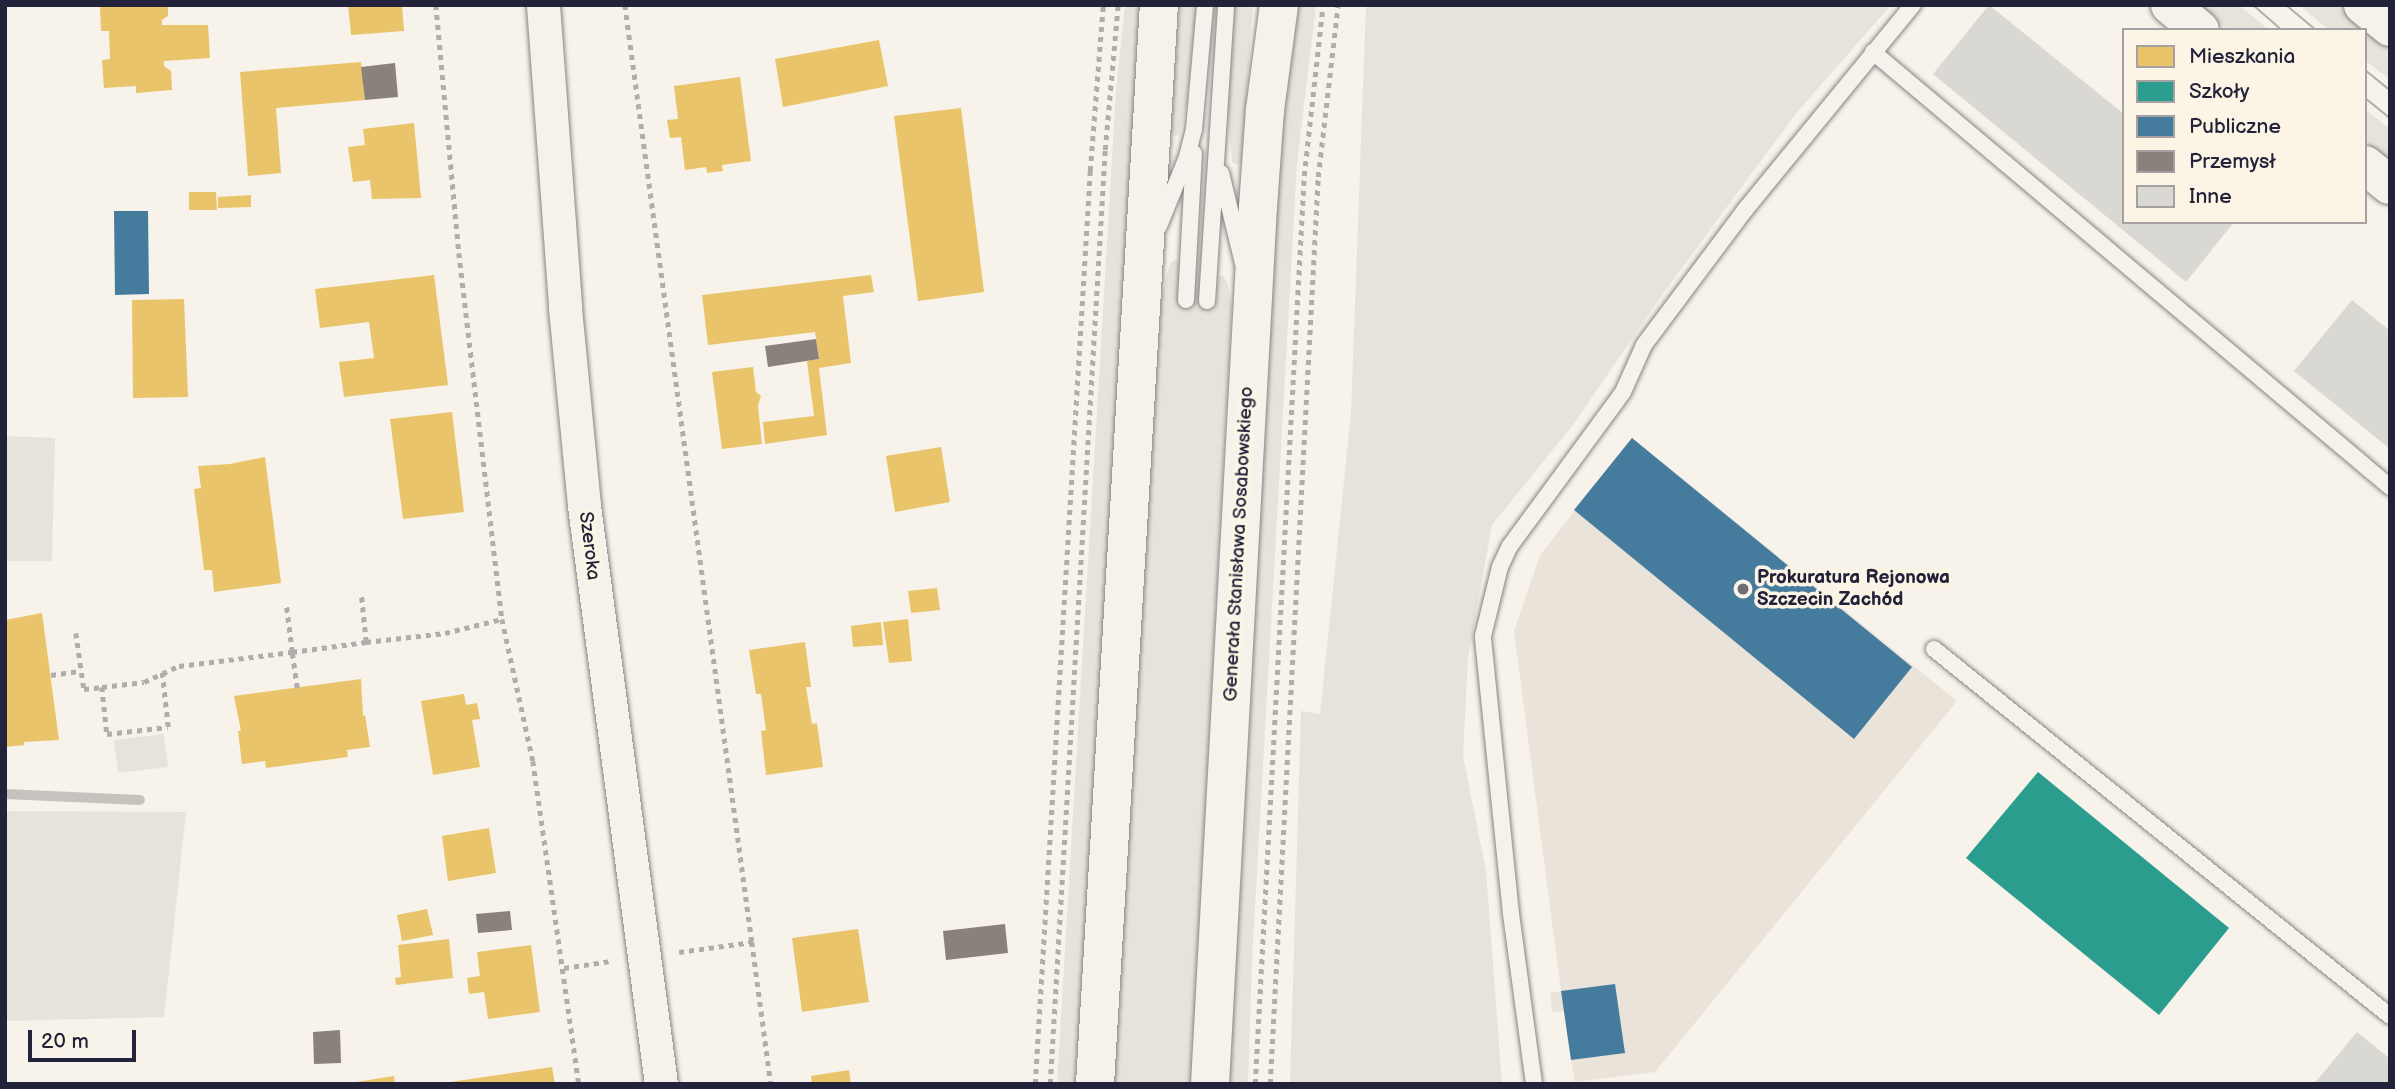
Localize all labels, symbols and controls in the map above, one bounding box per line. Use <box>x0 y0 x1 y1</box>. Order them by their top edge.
legend <box>2122 28 2367 224</box>
text: Mieszkania <box>2189 44 2295 69</box>
text: Szkoły <box>2189 79 2250 104</box>
text: Publiczne <box>2189 114 2281 139</box>
text: Przemysł <box>2189 149 2276 174</box>
text: Inne <box>2189 184 2232 209</box>
street label: Generała Stanisława Sosabowskiego <box>1219 385 1259 703</box>
street label: Szeroka <box>574 511 604 581</box>
place label: Prokuratura Rejonowa Szczecin Zachód <box>1757 567 1950 611</box>
marker: Prokuratura Rejonowa Szczecin Zachód <box>1735 581 1751 597</box>
scale bar <box>32 1016 140 1060</box>
text: 20 m <box>41 1029 89 1054</box>

